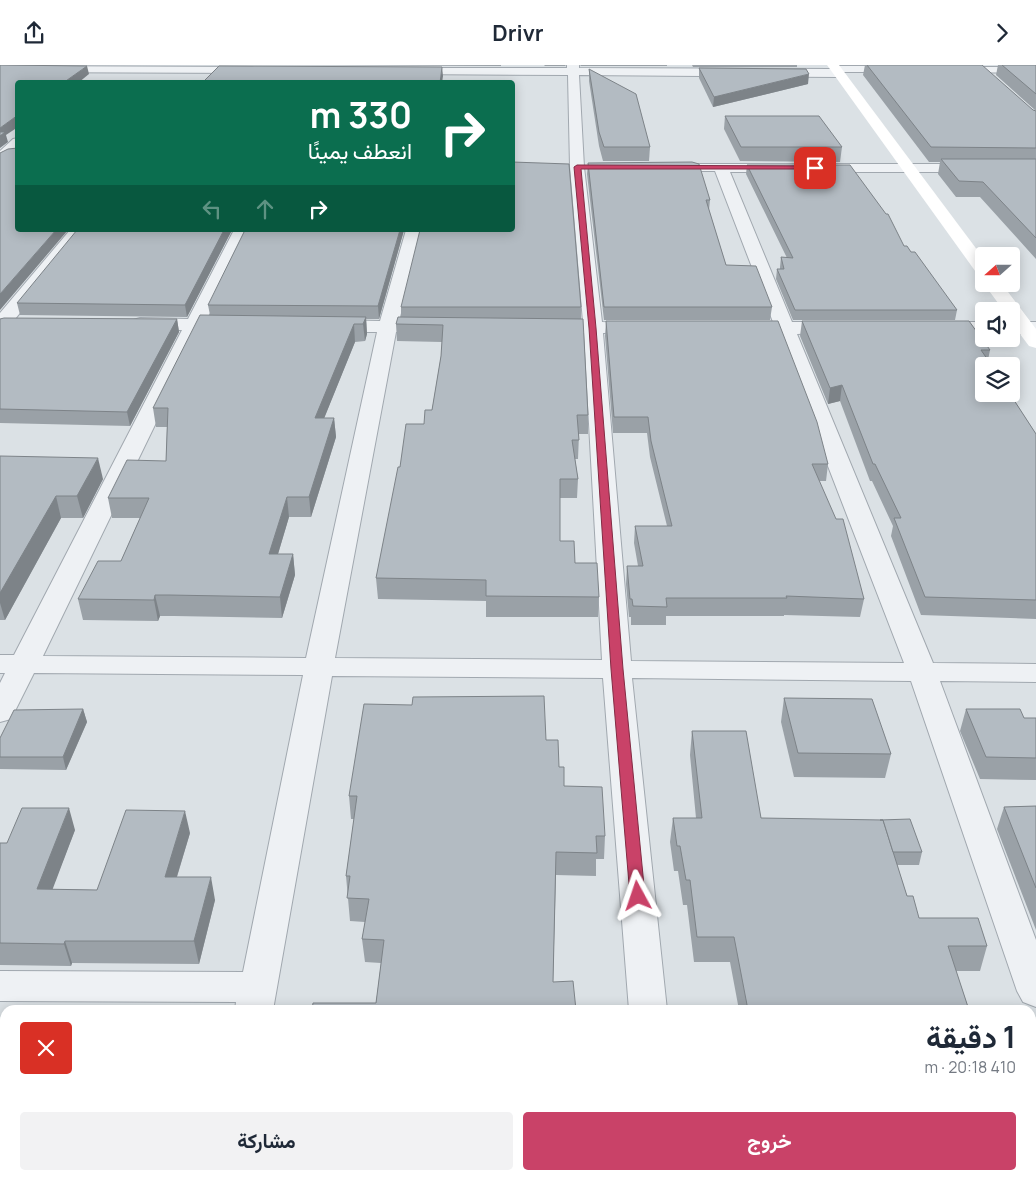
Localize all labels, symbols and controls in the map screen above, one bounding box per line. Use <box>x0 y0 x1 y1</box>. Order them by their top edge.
text: Drivr <box>492 18 544 48</box>
icon: share <box>20 19 48 47</box>
icon: forward <box>988 19 1016 47</box>
text: 330 m <box>310 91 412 139</box>
icon: right <box>430 100 495 165</box>
text: انعطف يمينًا <box>308 136 412 166</box>
pin <box>794 147 836 189</box>
icon: arrive <box>801 154 829 182</box>
icon: left <box>198 195 226 223</box>
icon: ahead <box>251 195 279 223</box>
icon: right <box>304 195 332 223</box>
north arrow <box>975 247 1020 293</box>
map controls <box>975 247 1020 402</box>
button: sound <box>975 302 1020 347</box>
button: layers <box>975 357 1020 402</box>
position arrow <box>611 869 663 921</box>
text: 1 دقيقة <box>926 1016 1016 1057</box>
button: close <box>20 1022 72 1074</box>
text: 410 m · 20:18 <box>925 1056 1016 1078</box>
button: مشاركة <box>20 1112 513 1170</box>
button: خروج <box>523 1112 1016 1170</box>

